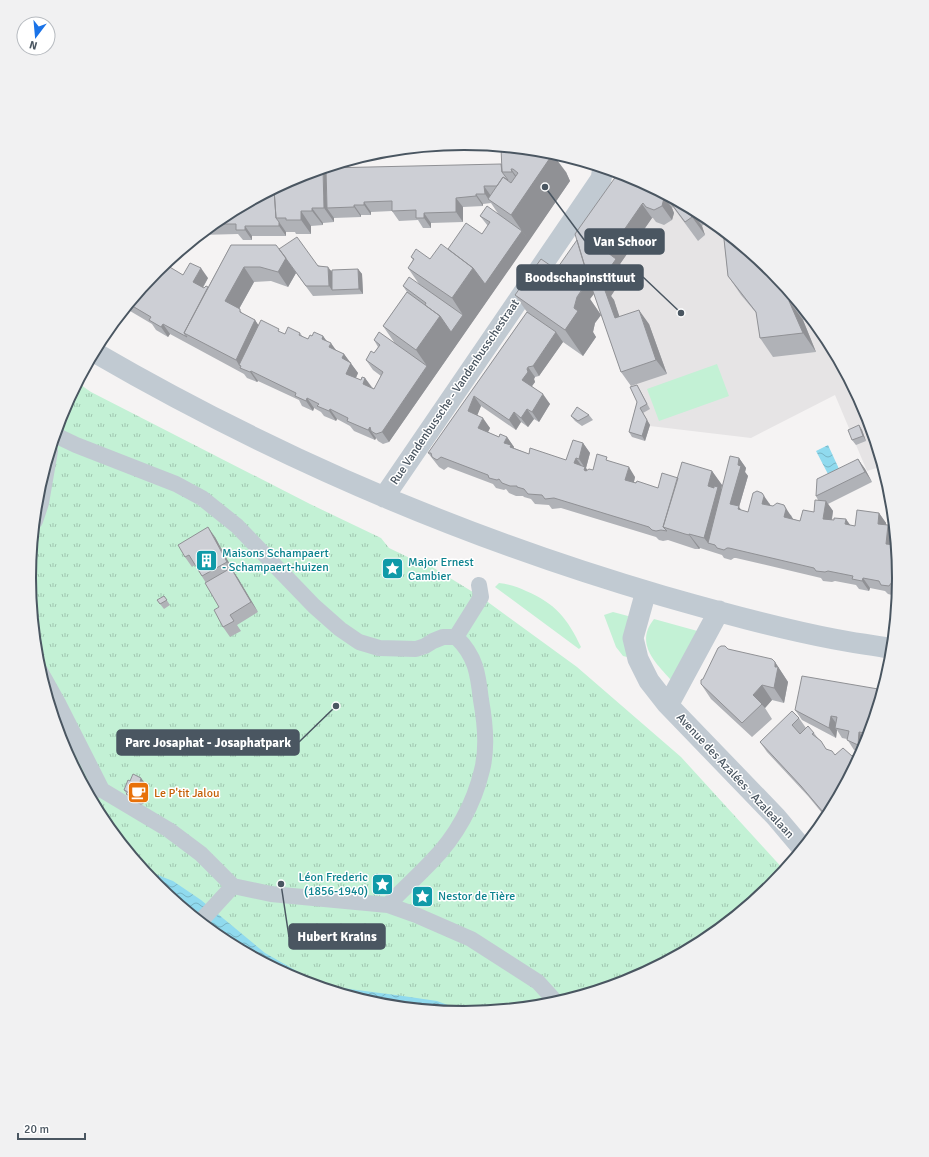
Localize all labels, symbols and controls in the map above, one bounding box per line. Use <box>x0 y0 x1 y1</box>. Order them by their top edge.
north arrow <box>16 16 56 56</box>
text: N <box>28 38 39 52</box>
callout: Van Schoor <box>585 229 664 254</box>
text: Van Schoor <box>593 234 657 250</box>
callout: Boodschapinstituut <box>517 265 643 290</box>
text: Boodschapinstituut <box>525 270 635 286</box>
street label: Rue Vandenbussche - Vandenbusschestraat <box>387 296 523 488</box>
place label: Maisons Schampaert - Schampaert-huizen <box>222 546 329 575</box>
building icon: Maisons Schampaert - Schampaert-huizen <box>194 547 220 573</box>
place label: Major Ernest Cambier <box>408 555 474 584</box>
place icon: Major Ernest Cambier <box>380 556 406 582</box>
street label: Avenue des Azalées - Azalealaan <box>673 710 797 842</box>
callout: Parc Josaphat - Josaphatpark <box>117 730 299 755</box>
text: Parc Josaphat - Josaphatpark <box>125 735 291 751</box>
cafe icon: Le P'tit Jalou <box>126 780 152 806</box>
place label: Le P'tit Jalou <box>154 786 220 801</box>
place label: Léon Frederic (1856-1940) <box>299 870 368 899</box>
place icon: Léon Frederic (1856-1940) <box>370 871 396 897</box>
place icon: Nestor de Tière <box>410 883 436 909</box>
place label: Nestor de Tière <box>438 889 515 904</box>
callout: Hubert Krains <box>289 924 385 949</box>
text: Hubert Krains <box>297 929 377 945</box>
scale bar <box>18 1115 85 1141</box>
text: 20 m <box>24 1122 49 1137</box>

